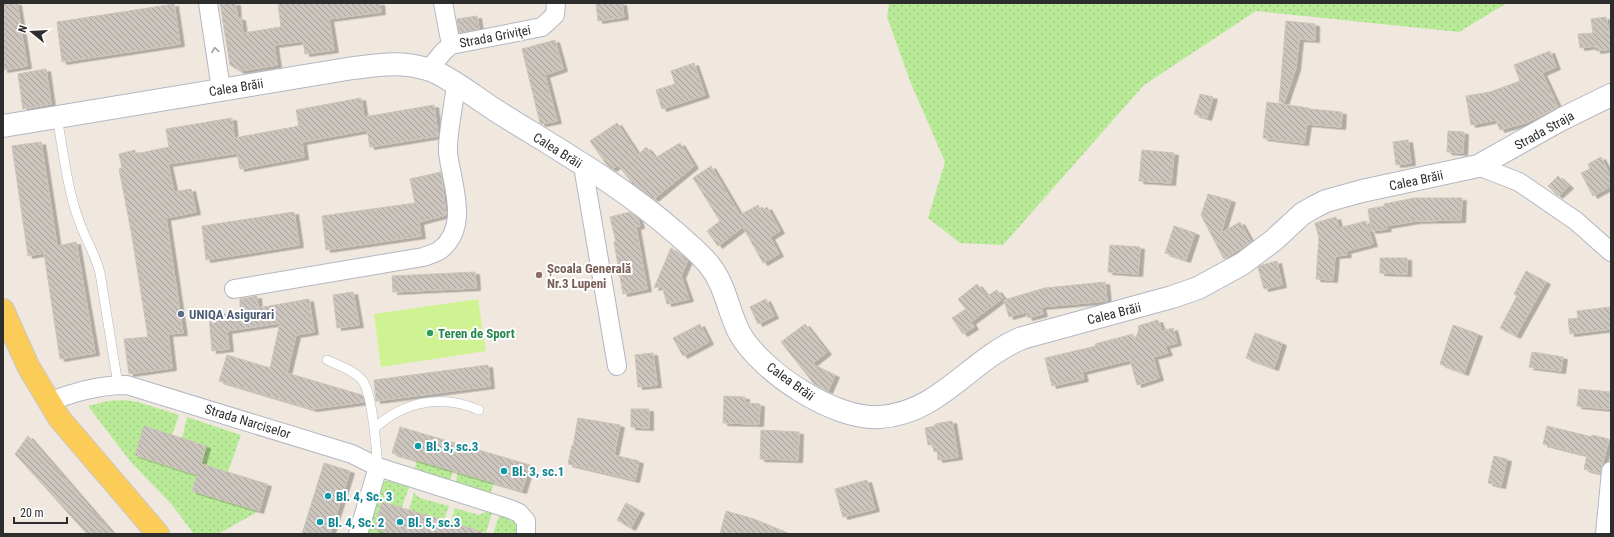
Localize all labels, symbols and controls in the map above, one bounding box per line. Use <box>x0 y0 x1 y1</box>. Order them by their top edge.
north arrow <box>12 12 52 52</box>
street label: Strada Griviţei <box>458 22 532 51</box>
text: N <box>16 24 30 34</box>
one-way arrow <box>211 47 220 53</box>
street label: Calea Brăii <box>208 76 264 99</box>
street label: Strada Straja <box>1512 108 1577 153</box>
street label: Calea Brăii <box>530 130 585 171</box>
street label: Calea Brăii <box>1388 167 1445 194</box>
place label: Școala Generală Nr.3 Lupeni <box>547 261 631 291</box>
marker: Școala Generală Nr.3 Lupeni <box>534 270 544 280</box>
street label: Calea Brăii <box>1086 300 1143 327</box>
place label: UNIQA Asigurari <box>189 307 274 322</box>
marker: UNIQA Asigurari <box>176 309 186 319</box>
place label: Teren de Sport <box>438 326 515 341</box>
marker: Teren de Sport <box>425 328 435 338</box>
street label: Calea Brăii <box>764 359 817 404</box>
street label: Strada Narciselor <box>203 401 293 442</box>
place label: Bl. 3, sc.3 <box>426 439 478 454</box>
marker: Bl. 3, sc.3 <box>413 441 423 451</box>
place label: Bl. 3, sc.1 <box>512 464 564 479</box>
marker: Bl. 3, sc.1 <box>499 466 509 476</box>
place label: Bl. 4, Sc. 3 <box>336 489 392 504</box>
marker: Bl. 4, Sc. 3 <box>323 491 333 501</box>
scale bar <box>14 499 67 525</box>
text: 20 m <box>20 506 44 520</box>
place label: Bl. 4, Sc. 2 <box>328 515 385 530</box>
place label: Bl. 5, sc.3 <box>408 515 460 530</box>
marker: Bl. 4, Sc. 2 <box>315 517 325 527</box>
marker: Bl. 5, sc.3 <box>395 517 405 527</box>

